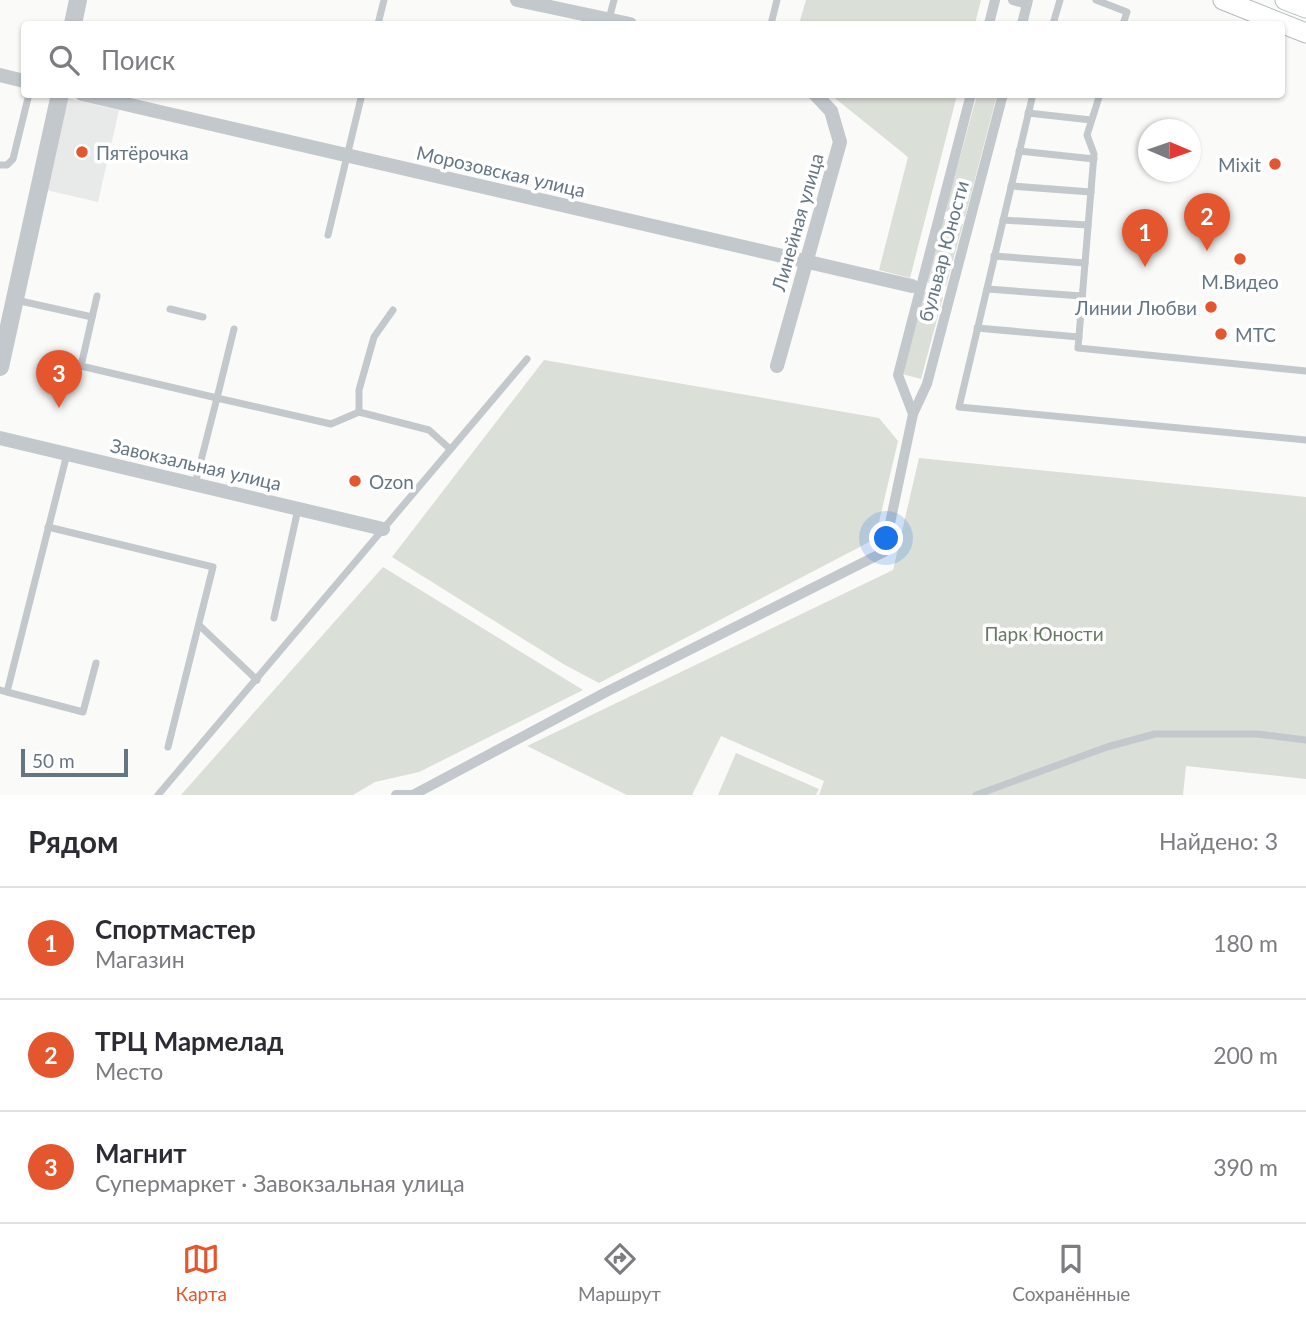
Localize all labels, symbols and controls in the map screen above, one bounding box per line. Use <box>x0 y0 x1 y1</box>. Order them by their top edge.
search box <box>21 21 1285 98</box>
icon: search <box>45 41 83 79</box>
text: Поиск <box>101 44 175 76</box>
north arrow <box>1138 119 1201 182</box>
street label: Морозовская улица <box>414 140 588 202</box>
place label: Пятёрочка <box>96 141 189 164</box>
marker: Пятёрочка <box>74 144 90 160</box>
street label: Линейная улица <box>766 150 828 295</box>
place label: Mixit <box>1218 153 1261 176</box>
marker: Mixit <box>1267 156 1283 172</box>
street label: бульвар Юности <box>913 178 973 324</box>
pin: 2 <box>1184 193 1230 251</box>
pin: 1 <box>1122 209 1168 267</box>
marker: М.Видео <box>1232 251 1248 267</box>
place label: М.Видео <box>1201 270 1279 293</box>
place label: Линии Любви <box>1074 296 1197 319</box>
marker: Линии Любви <box>1203 299 1219 315</box>
place label: МТС <box>1235 323 1276 346</box>
marker: МТС <box>1213 326 1229 342</box>
pin: 3 <box>36 350 82 408</box>
street label: Завокзальная улица <box>108 433 284 495</box>
place label: Ozon <box>369 470 414 493</box>
marker: Ozon <box>347 473 363 489</box>
your location <box>869 521 903 555</box>
park label: Парк Юности <box>984 622 1104 645</box>
scale bar <box>21 746 128 778</box>
text: 50 m <box>32 749 75 772</box>
text: Рядом <box>28 823 118 859</box>
text: Найдено: 3 <box>1159 827 1278 855</box>
text: Спортмастер <box>95 913 256 945</box>
text: 1 <box>44 929 58 957</box>
text: 180 m <box>1213 929 1278 957</box>
text: Магазин <box>95 945 185 973</box>
text: ТРЦ Мармелад <box>95 1025 284 1057</box>
text: 2 <box>44 1041 58 1069</box>
text: 200 m <box>1213 1041 1278 1069</box>
text: Место <box>95 1057 163 1085</box>
text: Магнит <box>95 1137 187 1169</box>
text: 3 <box>44 1153 58 1181</box>
text: 390 m <box>1213 1153 1278 1181</box>
text: Супермаркет · Завокзальная улица <box>95 1169 465 1197</box>
tab: Карта <box>176 1240 227 1305</box>
tab: Маршрут <box>578 1240 661 1305</box>
tab: Сохранённые <box>1012 1240 1130 1305</box>

